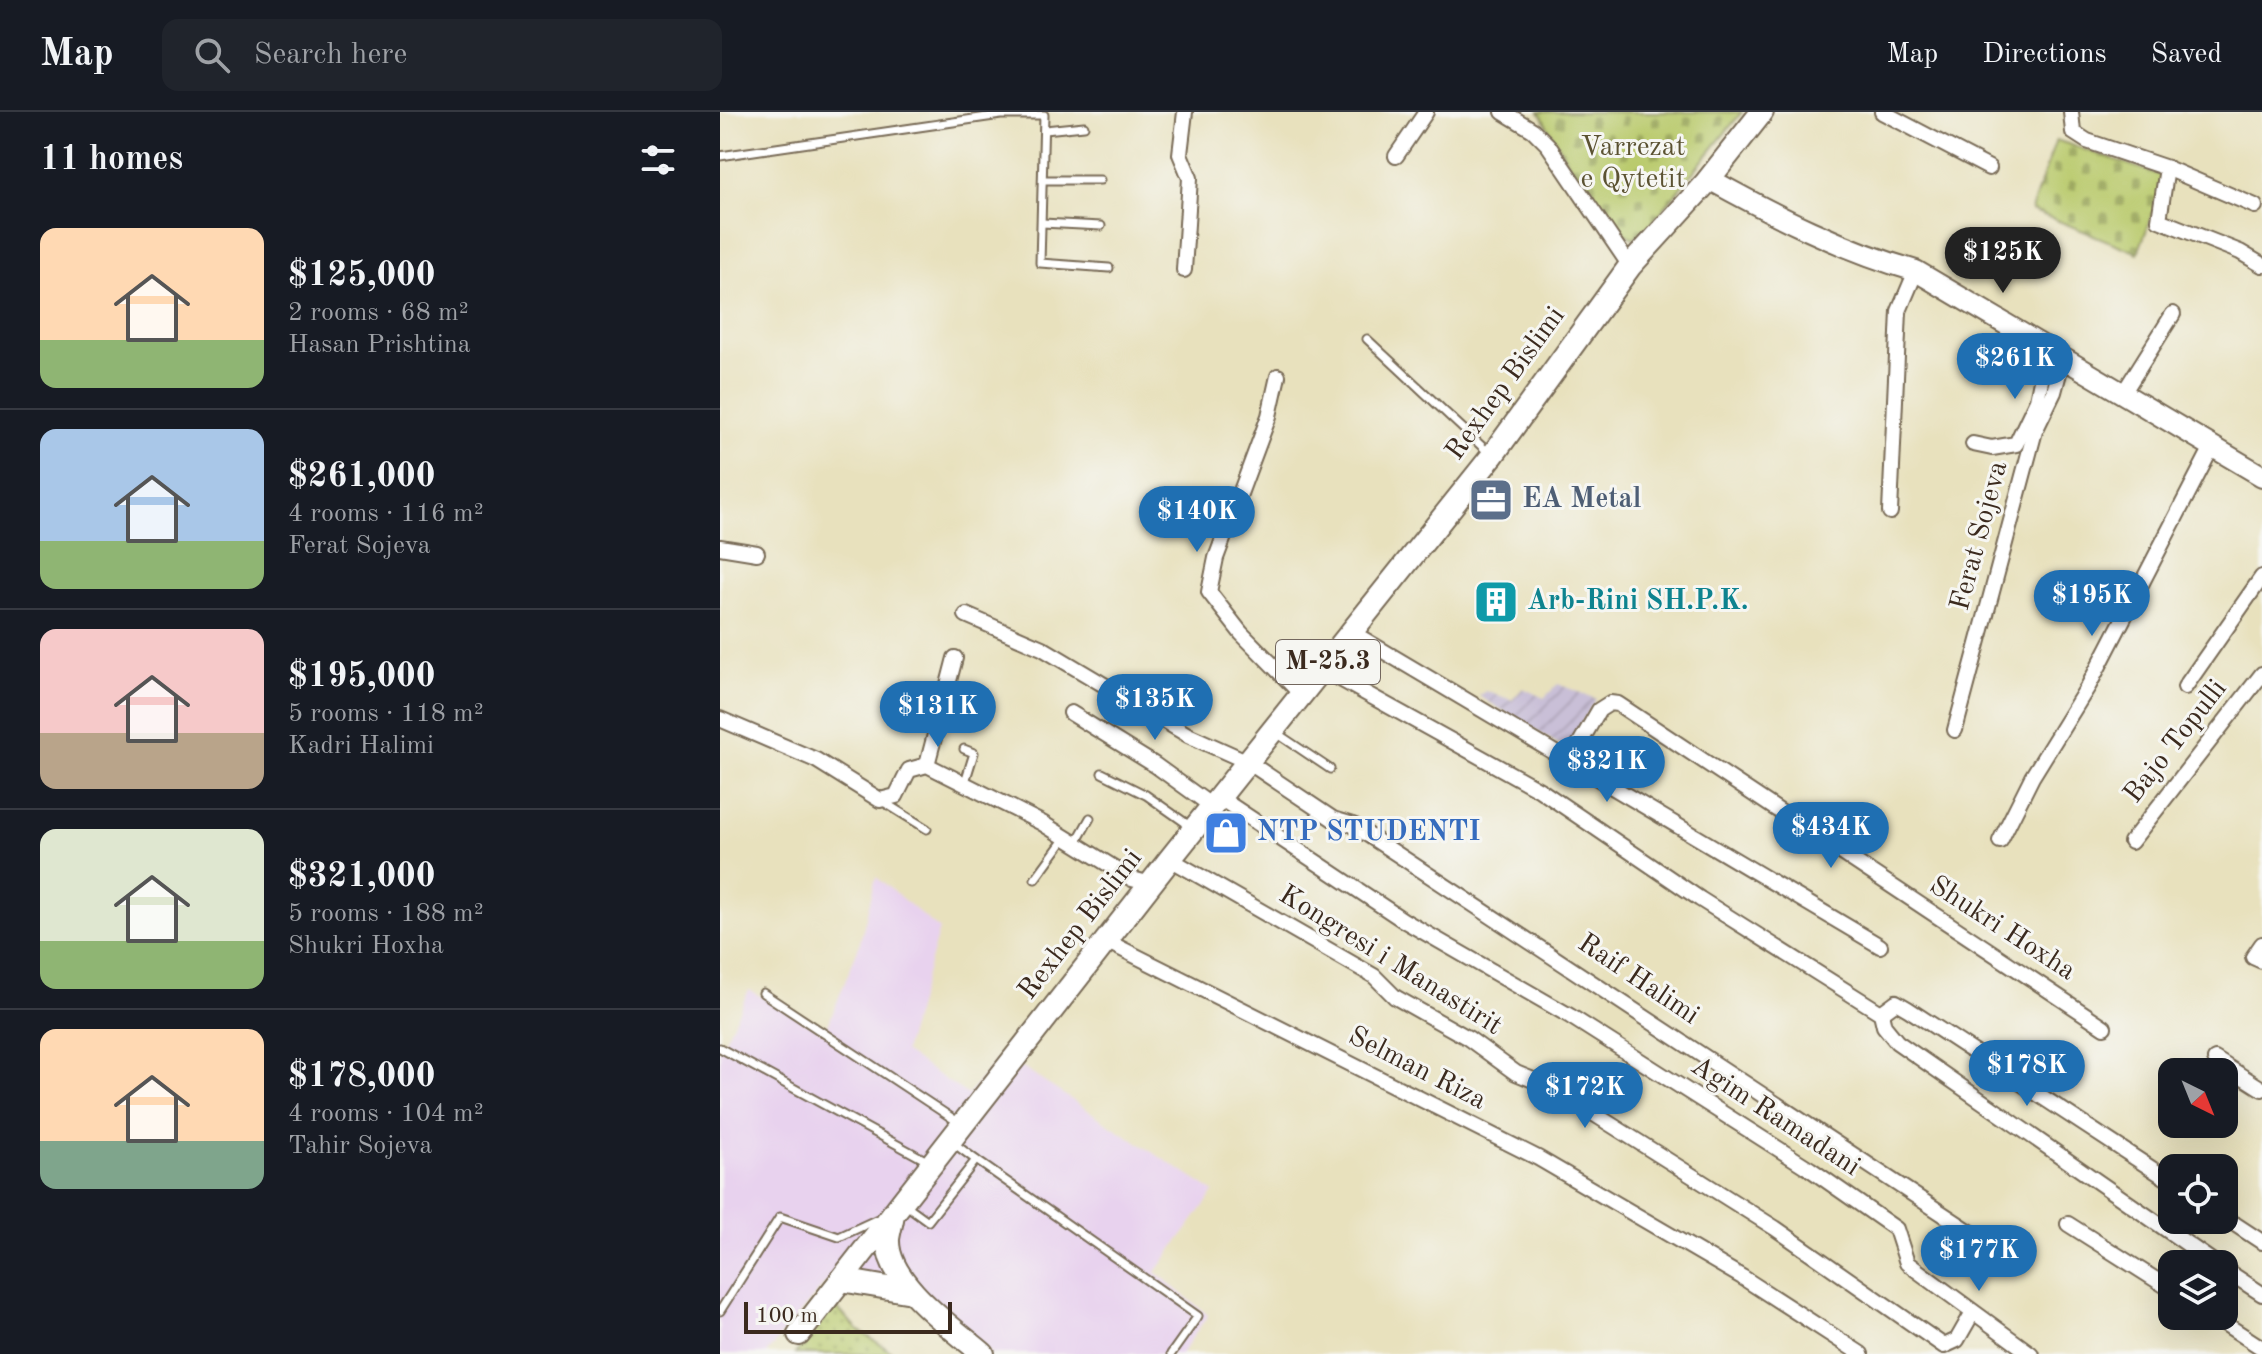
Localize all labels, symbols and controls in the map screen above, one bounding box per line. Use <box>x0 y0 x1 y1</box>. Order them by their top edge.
search box <box>162 19 722 91</box>
icon: search <box>190 33 234 77</box>
text: Map <box>40 36 114 74</box>
text: Search here <box>254 40 407 70</box>
text: Map <box>1886 41 1938 69</box>
text: Directions <box>1982 41 2107 69</box>
text: Saved <box>2151 41 2222 69</box>
park label: Varrezat e Qytetit <box>1580 134 1686 194</box>
icon: filters <box>636 138 680 182</box>
text: 11 homes <box>40 143 183 177</box>
pin: $125K <box>1947 227 2059 295</box>
text: $125K <box>1963 240 2043 266</box>
text: $125,000 <box>288 259 436 293</box>
icon: home <box>104 260 200 356</box>
text: 2 rooms · 68 m² <box>288 300 469 326</box>
street label: Rexhep Bislimi <box>1441 302 1571 466</box>
text: Hasan Prishtina <box>288 332 471 358</box>
pin: $261K <box>1959 333 2071 401</box>
text: $261K <box>1975 346 2055 372</box>
street label: Ferat Sojeva <box>1947 458 2013 614</box>
text: $261,000 <box>288 460 436 494</box>
icon: home <box>104 461 200 557</box>
office icon: EA Metal <box>1467 476 1515 524</box>
pin: $140K <box>1141 486 1253 554</box>
place label: EA Metal <box>1522 486 1642 514</box>
text: $140K <box>1157 499 1237 525</box>
text: 4 rooms · 116 m² <box>288 501 484 527</box>
text: Ferat Sojeva <box>288 533 431 559</box>
pin: $195K <box>2036 570 2148 638</box>
building icon: Arb-Rini SH.P.K. <box>1472 578 1520 626</box>
text: $195K <box>2052 583 2132 609</box>
place label: Arb-Rini SH.P.K. <box>1527 588 1749 616</box>
road number: M-25.3 <box>1276 640 1380 684</box>
text: $195,000 <box>288 660 436 694</box>
icon: home <box>104 661 200 757</box>
pin: $135K <box>1099 674 1211 742</box>
street label: Bajo Topulli <box>2119 675 2233 809</box>
pin: $131K <box>882 681 994 749</box>
text: $135K <box>1115 687 1195 713</box>
text: $131K <box>898 694 978 720</box>
text: 5 rooms · 118 m² <box>288 701 484 727</box>
text: Kadri Halimi <box>288 733 434 759</box>
pin: $321K <box>1551 736 1663 804</box>
text: $321K <box>1567 749 1647 775</box>
pin: $434K <box>1775 802 1887 870</box>
shop icon: NTP STUDENTI <box>1202 809 1250 857</box>
text: $434K <box>1791 815 1871 841</box>
place label: NTP STUDENTI <box>1257 819 1481 847</box>
street label: Rexhep Bislimi <box>1014 845 1148 1005</box>
text: $321,000 <box>288 860 436 894</box>
icon: home <box>104 861 200 957</box>
street label: Shukri Hoxha <box>1924 872 2080 987</box>
street label: Kongresi i Manastirit <box>1274 881 1506 1041</box>
text: 5 rooms · 188 m² <box>288 901 484 927</box>
street label: Raif Halimi <box>1572 929 1704 1031</box>
text: Shukri Hoxha <box>288 933 444 959</box>
street label: Selman Riza <box>1344 1022 1491 1116</box>
pin: $178K <box>1971 1040 2083 1108</box>
street label: Agim Ramadani <box>1686 1052 1864 1182</box>
text: $178K <box>1987 1053 2067 1079</box>
north arrow <box>2158 1058 2238 1138</box>
map controls <box>2158 1058 2238 1330</box>
text: $178,000 <box>288 1060 436 1094</box>
icon: home <box>104 1061 200 1157</box>
pin: $172K <box>1529 1062 1641 1130</box>
text: $172K <box>1545 1075 1625 1101</box>
text: 4 rooms · 104 m² <box>288 1101 484 1127</box>
text: Tahir Sojeva <box>288 1133 432 1159</box>
button: locate <box>2158 1154 2238 1234</box>
pin: $177K <box>1923 1225 2035 1293</box>
text: $177K <box>1939 1238 2019 1264</box>
button: layers <box>2158 1250 2238 1330</box>
scale bar <box>744 1298 952 1334</box>
text: 100 m <box>756 1305 818 1327</box>

